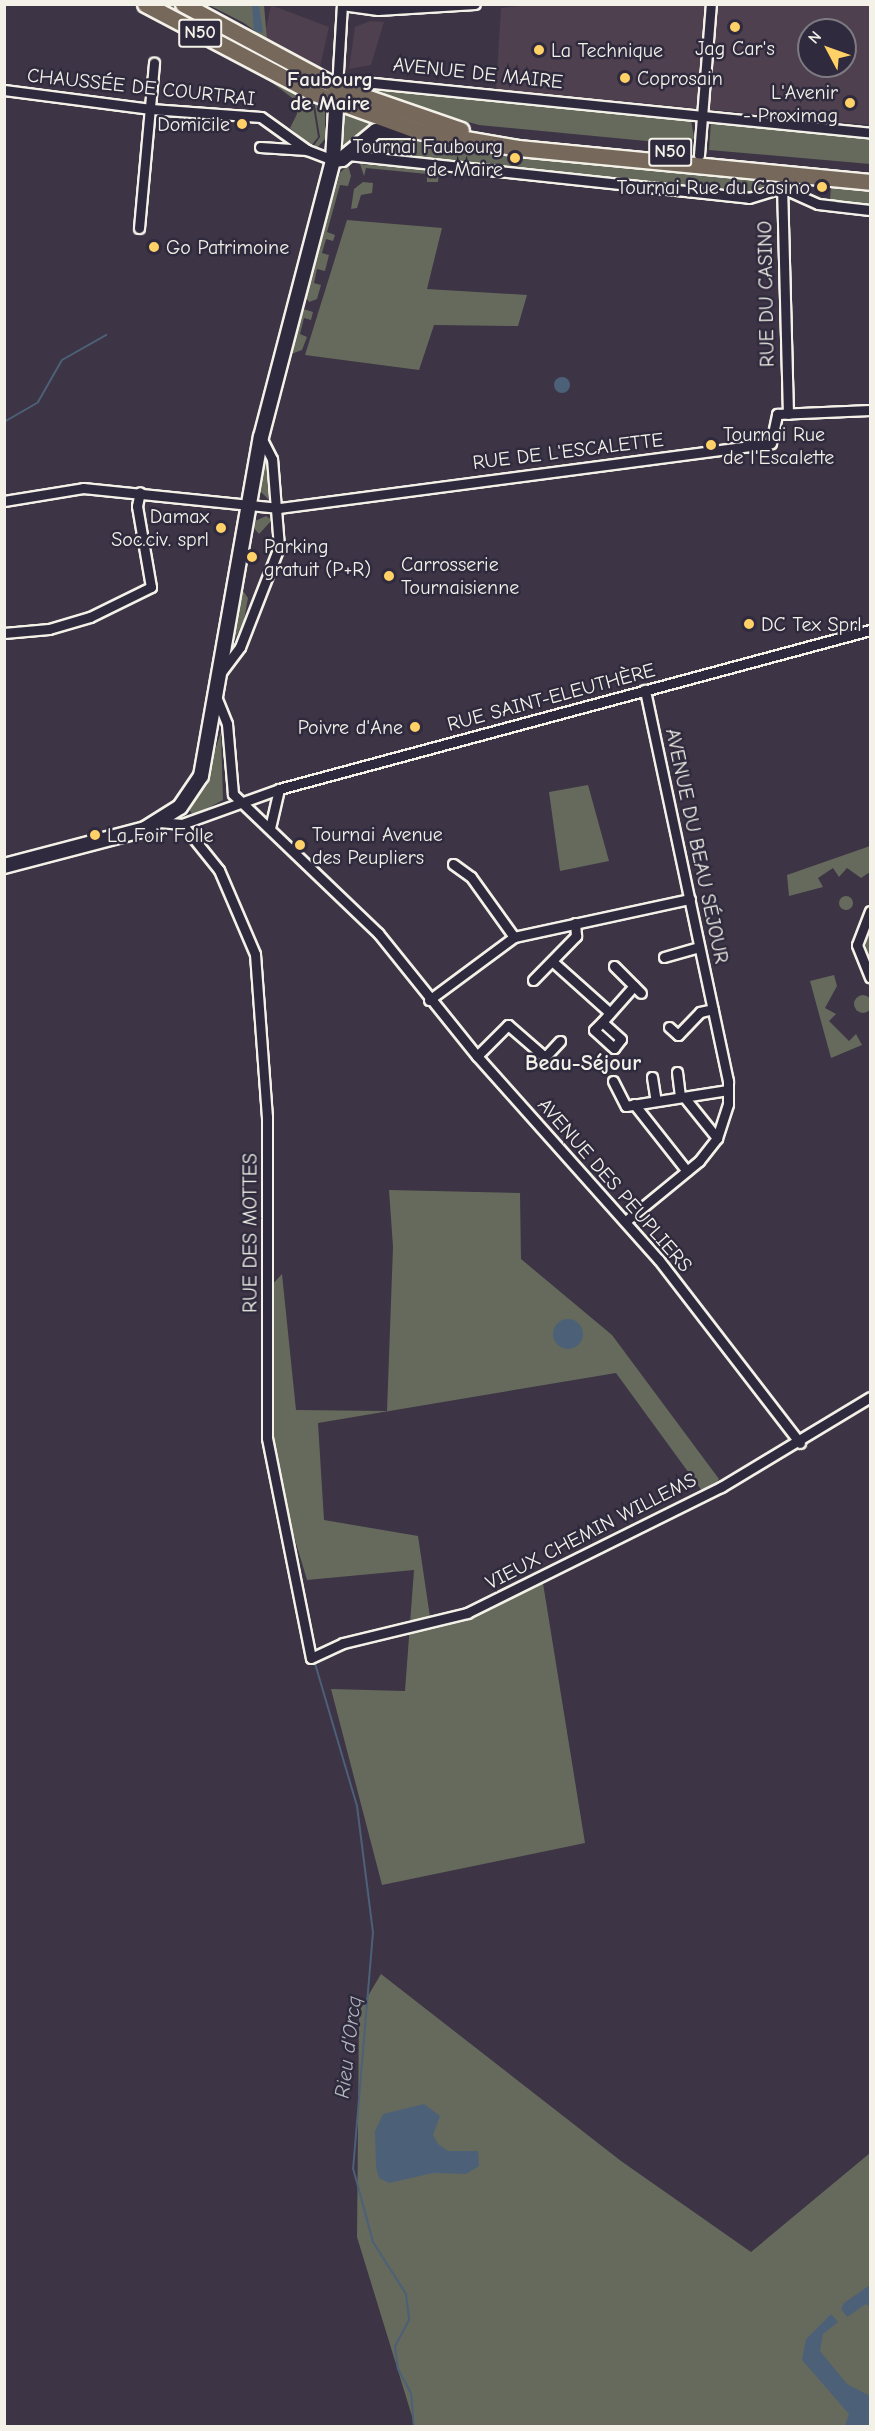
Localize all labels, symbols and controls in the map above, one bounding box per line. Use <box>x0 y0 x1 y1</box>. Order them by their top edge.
road number: N50 <box>178 18 222 48</box>
north arrow <box>797 18 857 78</box>
marker: Jag Car's <box>728 20 742 34</box>
text: N <box>805 28 825 47</box>
place label: Jag Car's <box>695 36 775 60</box>
place label: La Technique <box>551 38 663 62</box>
marker: La Technique <box>532 43 546 57</box>
street label: AVENUE DE MAIRE <box>392 52 564 94</box>
street label: CHAUSSÉE DE COURTRAI <box>26 63 256 111</box>
district label: Faubourg de Maire <box>287 66 373 116</box>
place label: Coprosain <box>637 66 723 90</box>
marker: Coprosain <box>618 71 632 85</box>
place label: L'Avenir - Proximag <box>743 80 838 127</box>
marker: L'Avenir - Proximag <box>843 96 857 110</box>
place label: Domicile <box>157 112 230 136</box>
marker: Domicile <box>235 117 249 131</box>
place label: Tournai Faubourg de Maire <box>353 134 503 181</box>
road number: N50 <box>648 137 692 167</box>
marker: Tournai Faubourg de Maire <box>508 151 522 165</box>
place label: Tournai Rue du Casino <box>617 175 810 199</box>
marker: Tournai Rue du Casino <box>815 180 829 194</box>
street label: RUE DU CASINO <box>753 221 779 367</box>
place label: Go Patrimoine <box>166 235 289 259</box>
marker: Go Patrimoine <box>147 240 161 254</box>
place label: Tournai Rue de l'Escalette <box>723 422 834 469</box>
street label: RUE DE L'ESCALETTE <box>471 427 665 475</box>
marker: Tournai Rue de l'Escalette <box>704 438 718 452</box>
place label: Damax Soc.civ. sprl <box>111 504 209 551</box>
marker: Damax Soc.civ. sprl <box>214 521 228 535</box>
place label: Parking gratuit (P+R) <box>264 534 371 581</box>
marker: Parking gratuit (P+R) <box>245 550 259 564</box>
place label: Carrosserie Tournaisienne <box>401 552 519 599</box>
marker: Carrosserie Tournaisienne <box>382 569 396 583</box>
place label: DC Tex Sprl <box>761 612 862 636</box>
marker: DC Tex Sprl <box>742 617 756 631</box>
street label: RUE SAINT-ELEUTHÈRE <box>444 658 658 736</box>
place label: Poivre d'Ane <box>298 715 403 739</box>
marker: Poivre d'Ane <box>408 720 422 734</box>
street label: AVENUE DU BEAU SÉJOUR <box>660 726 734 966</box>
place label: Tournai Avenue des Peupliers <box>312 822 443 869</box>
place label: La Foir Folle <box>107 823 214 847</box>
marker: La Foir Folle <box>88 828 102 842</box>
marker: Tournai Avenue des Peupliers <box>293 838 307 852</box>
district label: Beau-Séjour <box>525 1051 641 1077</box>
street label: AVENUE DES PEUPLIERS <box>533 1093 697 1277</box>
street label: RUE DES MOTTES <box>238 1153 262 1313</box>
street label: VIEUX CHEMIN WILLEMS <box>482 1467 700 1595</box>
water label: Rieu d'Orcq <box>329 1994 367 2100</box>

